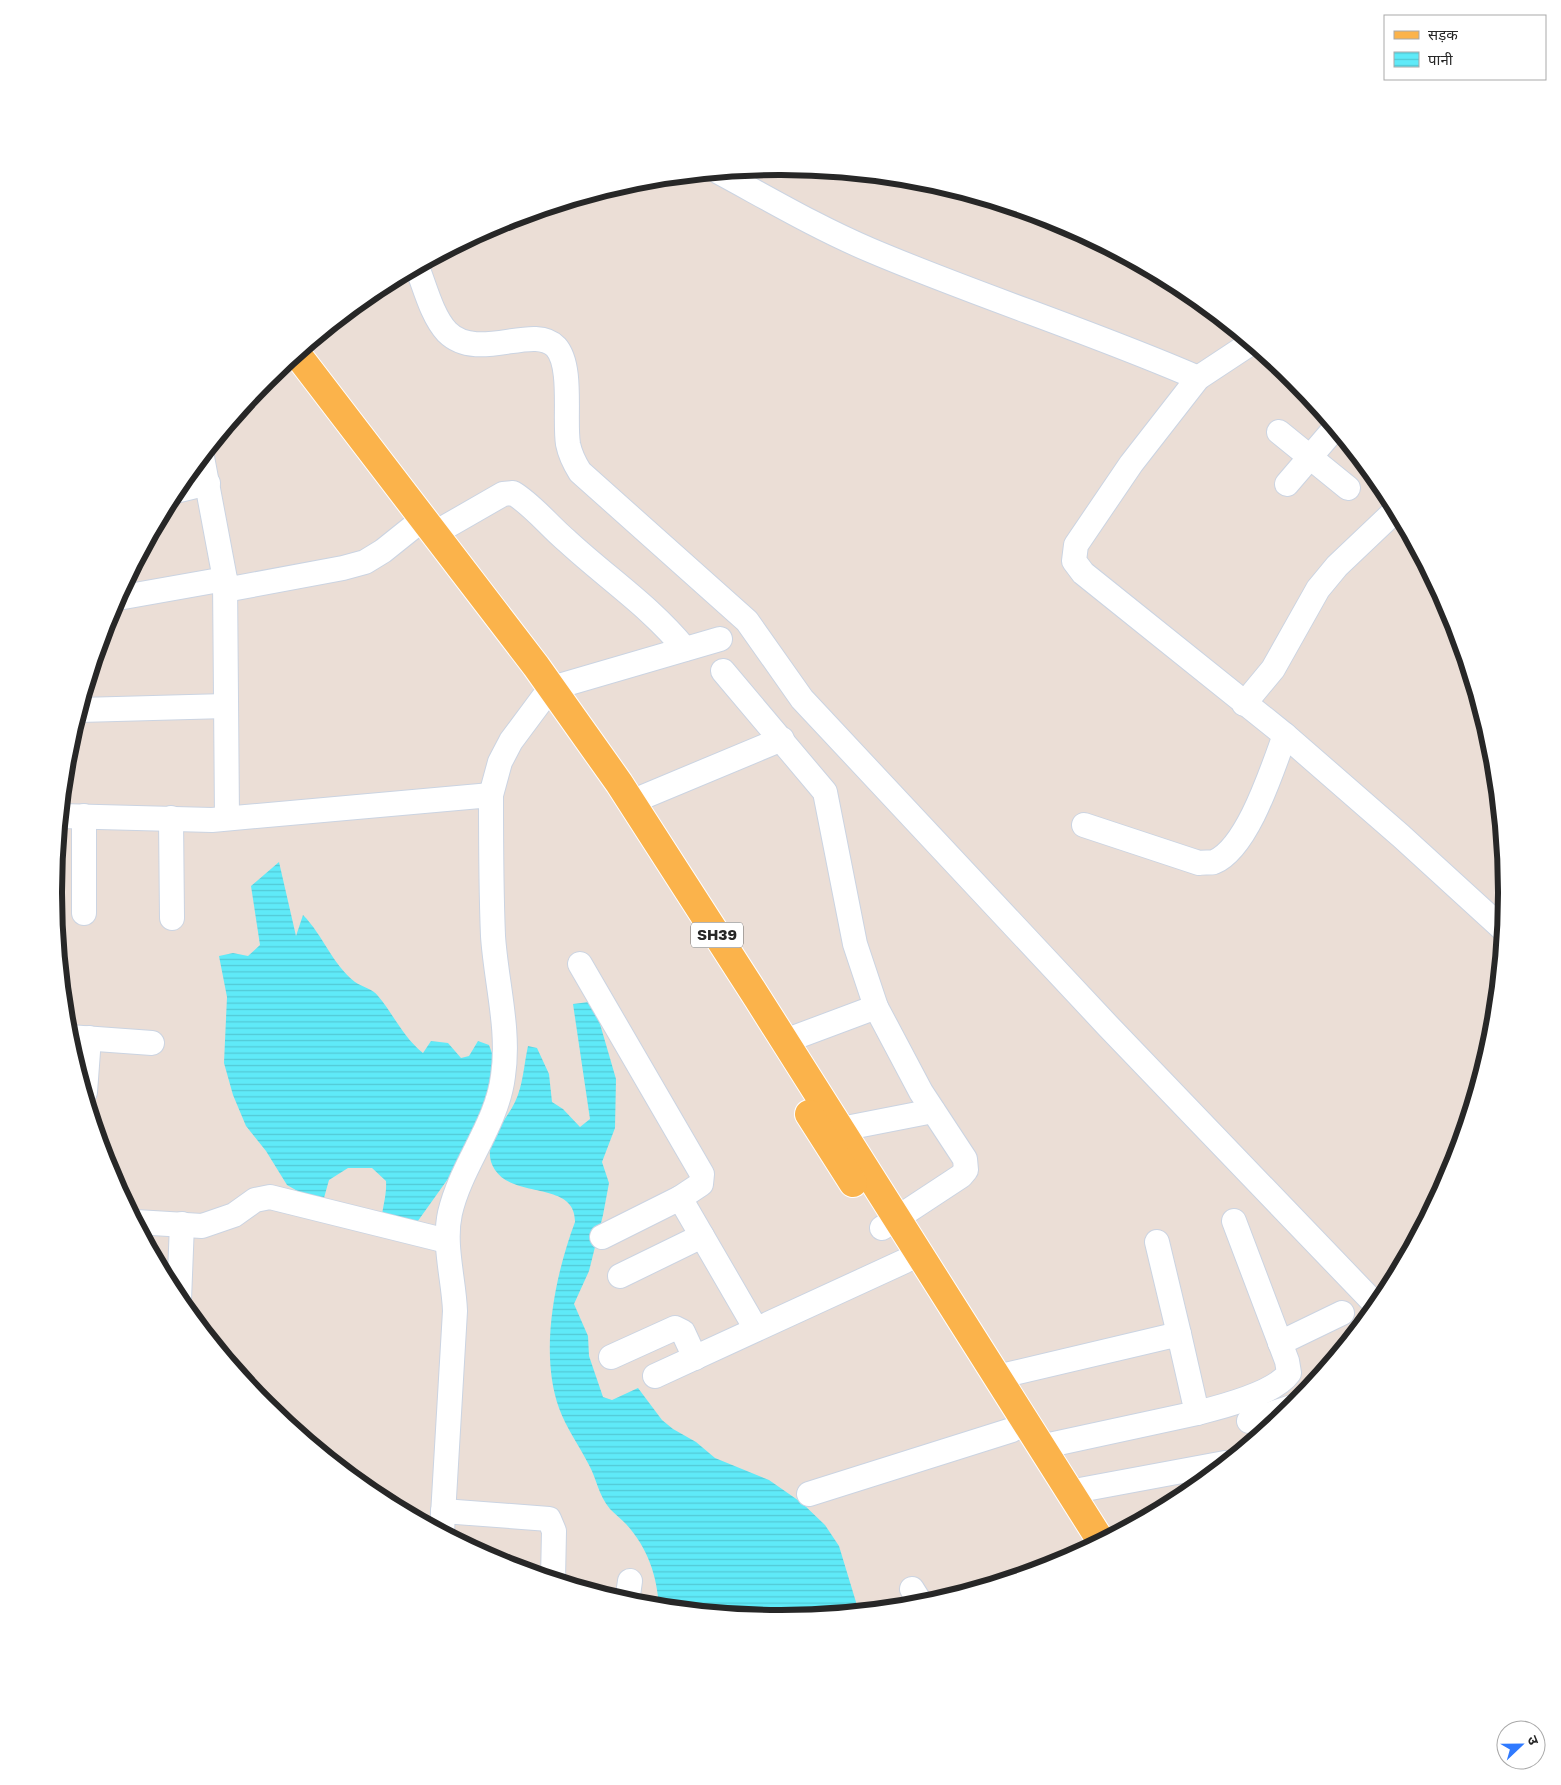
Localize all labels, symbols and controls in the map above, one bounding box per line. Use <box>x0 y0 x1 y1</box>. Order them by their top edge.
legend <box>1384 15 1546 80</box>
text: सड़क <box>1428 25 1458 43</box>
text: पानी <box>1428 50 1454 68</box>
road number: SH39 <box>691 922 743 948</box>
north arrow <box>1496 1720 1546 1770</box>
text: उ <box>1524 1733 1543 1748</box>

